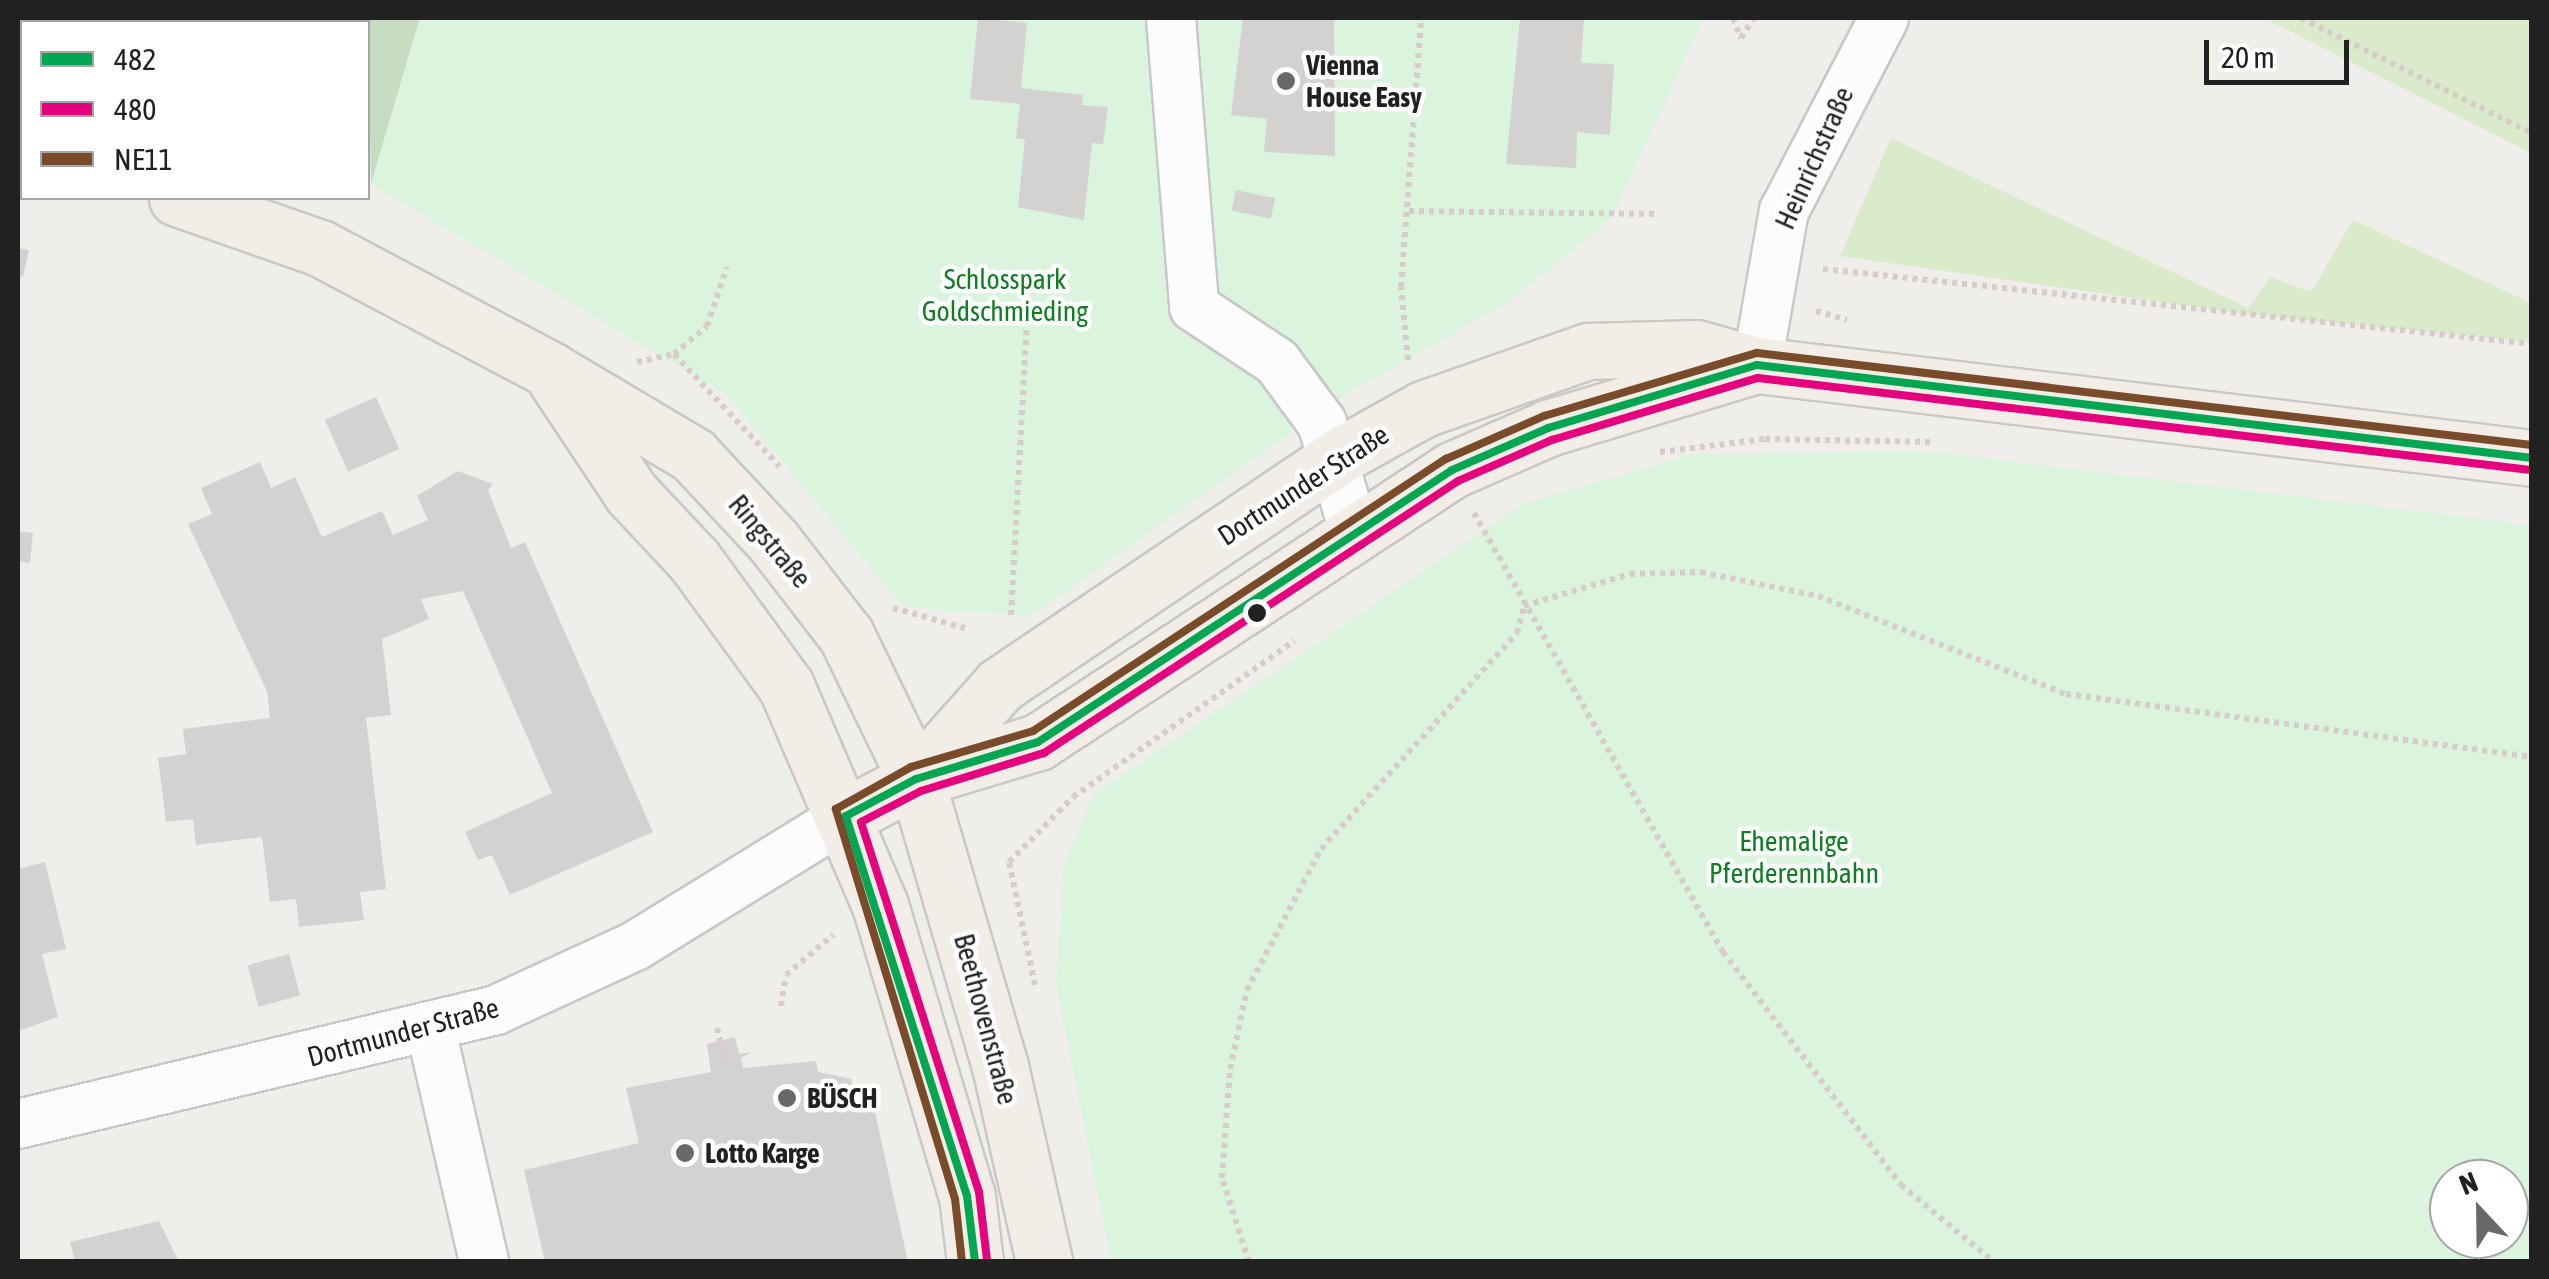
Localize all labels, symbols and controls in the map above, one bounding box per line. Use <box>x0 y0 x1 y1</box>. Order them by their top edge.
legend <box>20 20 370 200</box>
scale bar <box>2209 20 2354 82</box>
text: 20 m <box>2221 40 2275 74</box>
text: 482 <box>114 42 156 76</box>
place label: Vienna House Easy <box>1306 48 1422 114</box>
marker: Vienna House Easy <box>1275 70 1297 92</box>
street label: Heinrichstraße <box>1768 82 1860 234</box>
text: 480 <box>114 92 156 126</box>
text: NE11 <box>114 142 173 176</box>
park label: Schlosspark Goldschmieding <box>922 262 1088 328</box>
street label: Dortmunder Straße <box>1211 417 1395 553</box>
street label: Ringstraße <box>722 488 818 594</box>
unlabelled marker <box>1247 603 1267 623</box>
park label: Ehemalige Pferderennbahn <box>1709 824 1879 890</box>
street label: Beethovenstraße <box>947 930 1025 1108</box>
street label: Dortmunder Straße <box>304 990 502 1074</box>
place label: BÜSCH <box>807 1081 877 1115</box>
marker: BÜSCH <box>776 1087 798 1109</box>
place label: Lotto Karge <box>705 1136 820 1170</box>
marker: Lotto Karge <box>674 1142 696 1164</box>
north arrow <box>2429 1159 2529 1259</box>
text: N <box>2455 1165 2482 1201</box>

